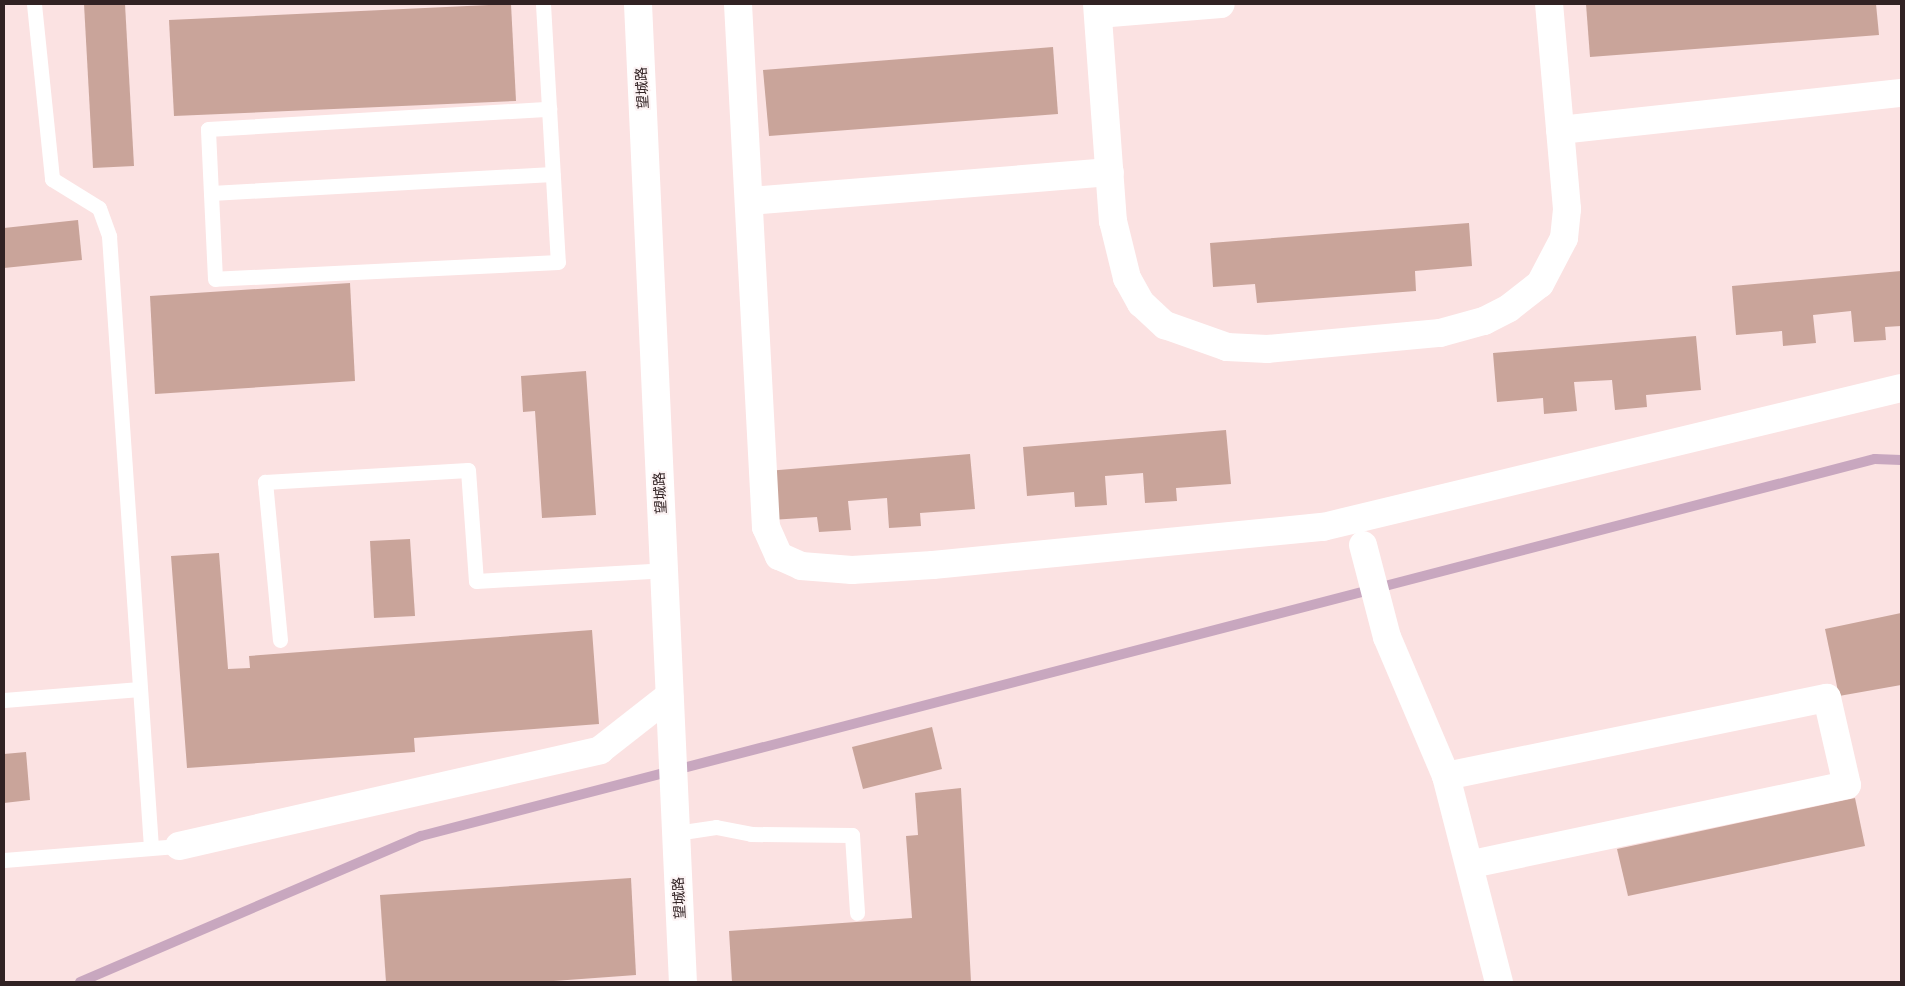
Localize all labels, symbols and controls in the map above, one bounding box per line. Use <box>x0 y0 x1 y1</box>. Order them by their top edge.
street label: 望城路 <box>633 67 651 109</box>
street label: 望城路 <box>651 472 669 514</box>
street label: 望城路 <box>670 877 688 919</box>

